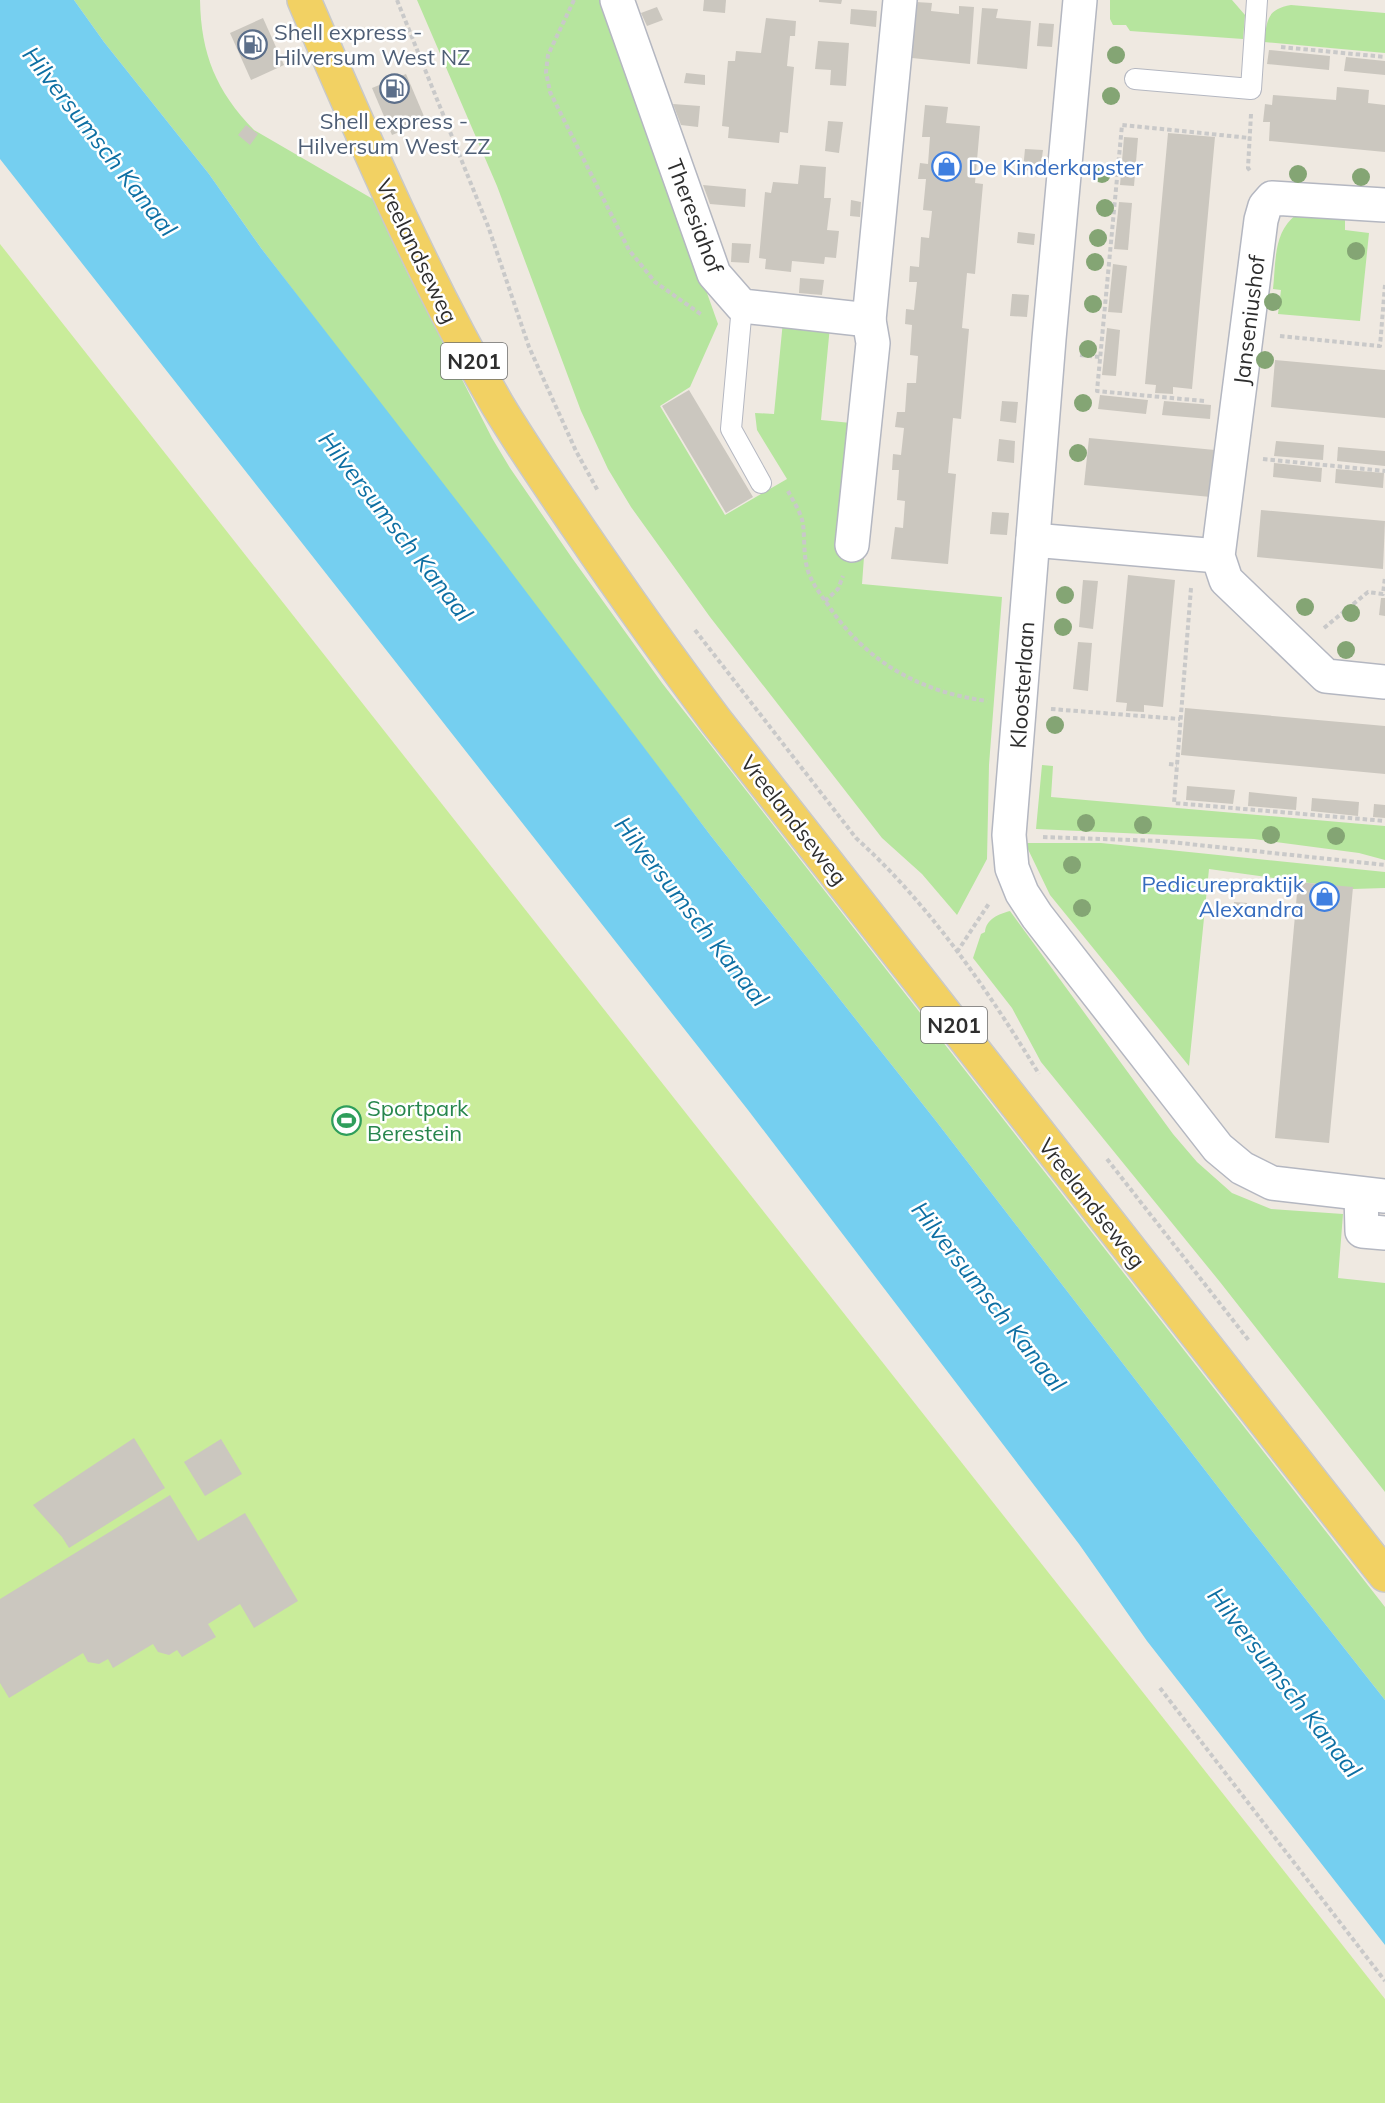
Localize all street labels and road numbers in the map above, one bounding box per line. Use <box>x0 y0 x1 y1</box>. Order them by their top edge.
street label: Theresiahof <box>660 155 730 278</box>
street label: Vreelandseweg <box>370 174 464 328</box>
street label: Janseniushof <box>1227 253 1271 387</box>
road number: N201 <box>441 343 507 379</box>
street label: Kloosterlaan <box>1004 621 1040 749</box>
street label: Vreelandseweg <box>735 749 853 891</box>
road number: N201 <box>921 1007 987 1043</box>
street label: Vreelandseweg <box>1033 1132 1151 1274</box>

